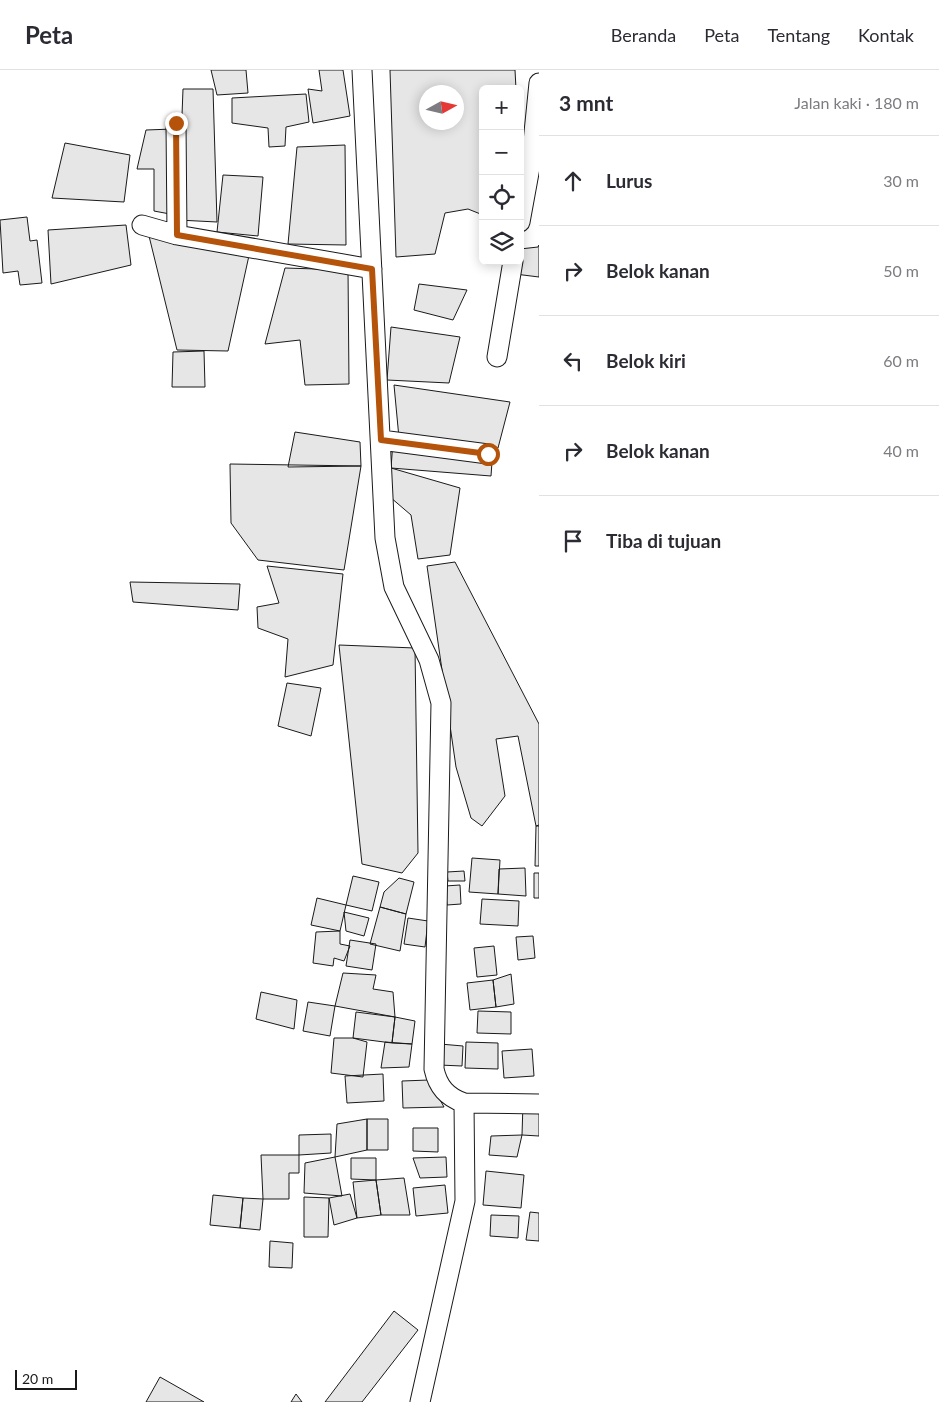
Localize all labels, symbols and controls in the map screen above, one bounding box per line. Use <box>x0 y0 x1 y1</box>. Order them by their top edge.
text: Peta <box>25 20 73 49</box>
text: Beranda <box>611 24 676 46</box>
text: Peta <box>704 24 739 46</box>
text: Tentang <box>767 24 830 46</box>
text: Kontak <box>858 24 914 46</box>
north arrow <box>419 85 464 130</box>
map controls <box>479 85 524 265</box>
button: + <box>479 85 524 130</box>
text: 3 mnt <box>559 90 613 115</box>
text: Jalan kaki · 180 m <box>794 93 919 112</box>
route end <box>165 112 188 135</box>
button: − <box>479 130 524 175</box>
icon: ahead <box>559 167 587 195</box>
text: Lurus <box>606 169 652 192</box>
text: 30 m <box>883 171 919 190</box>
button: locate <box>479 175 524 220</box>
button: layers <box>479 220 524 265</box>
icon: right <box>559 257 587 285</box>
text: Belok kanan <box>606 259 710 282</box>
text: 50 m <box>883 261 919 280</box>
icon: left <box>559 347 587 375</box>
text: Belok kiri <box>606 349 686 372</box>
text: 60 m <box>883 351 919 370</box>
icon: right <box>559 437 587 465</box>
text: Belok kanan <box>606 439 710 462</box>
text: 40 m <box>883 441 919 460</box>
route start <box>477 443 500 466</box>
icon: arrive <box>559 527 587 555</box>
text: Tiba di tujuan <box>606 529 721 552</box>
scale bar <box>15 1367 78 1390</box>
text: 20 m <box>22 1370 53 1387</box>

